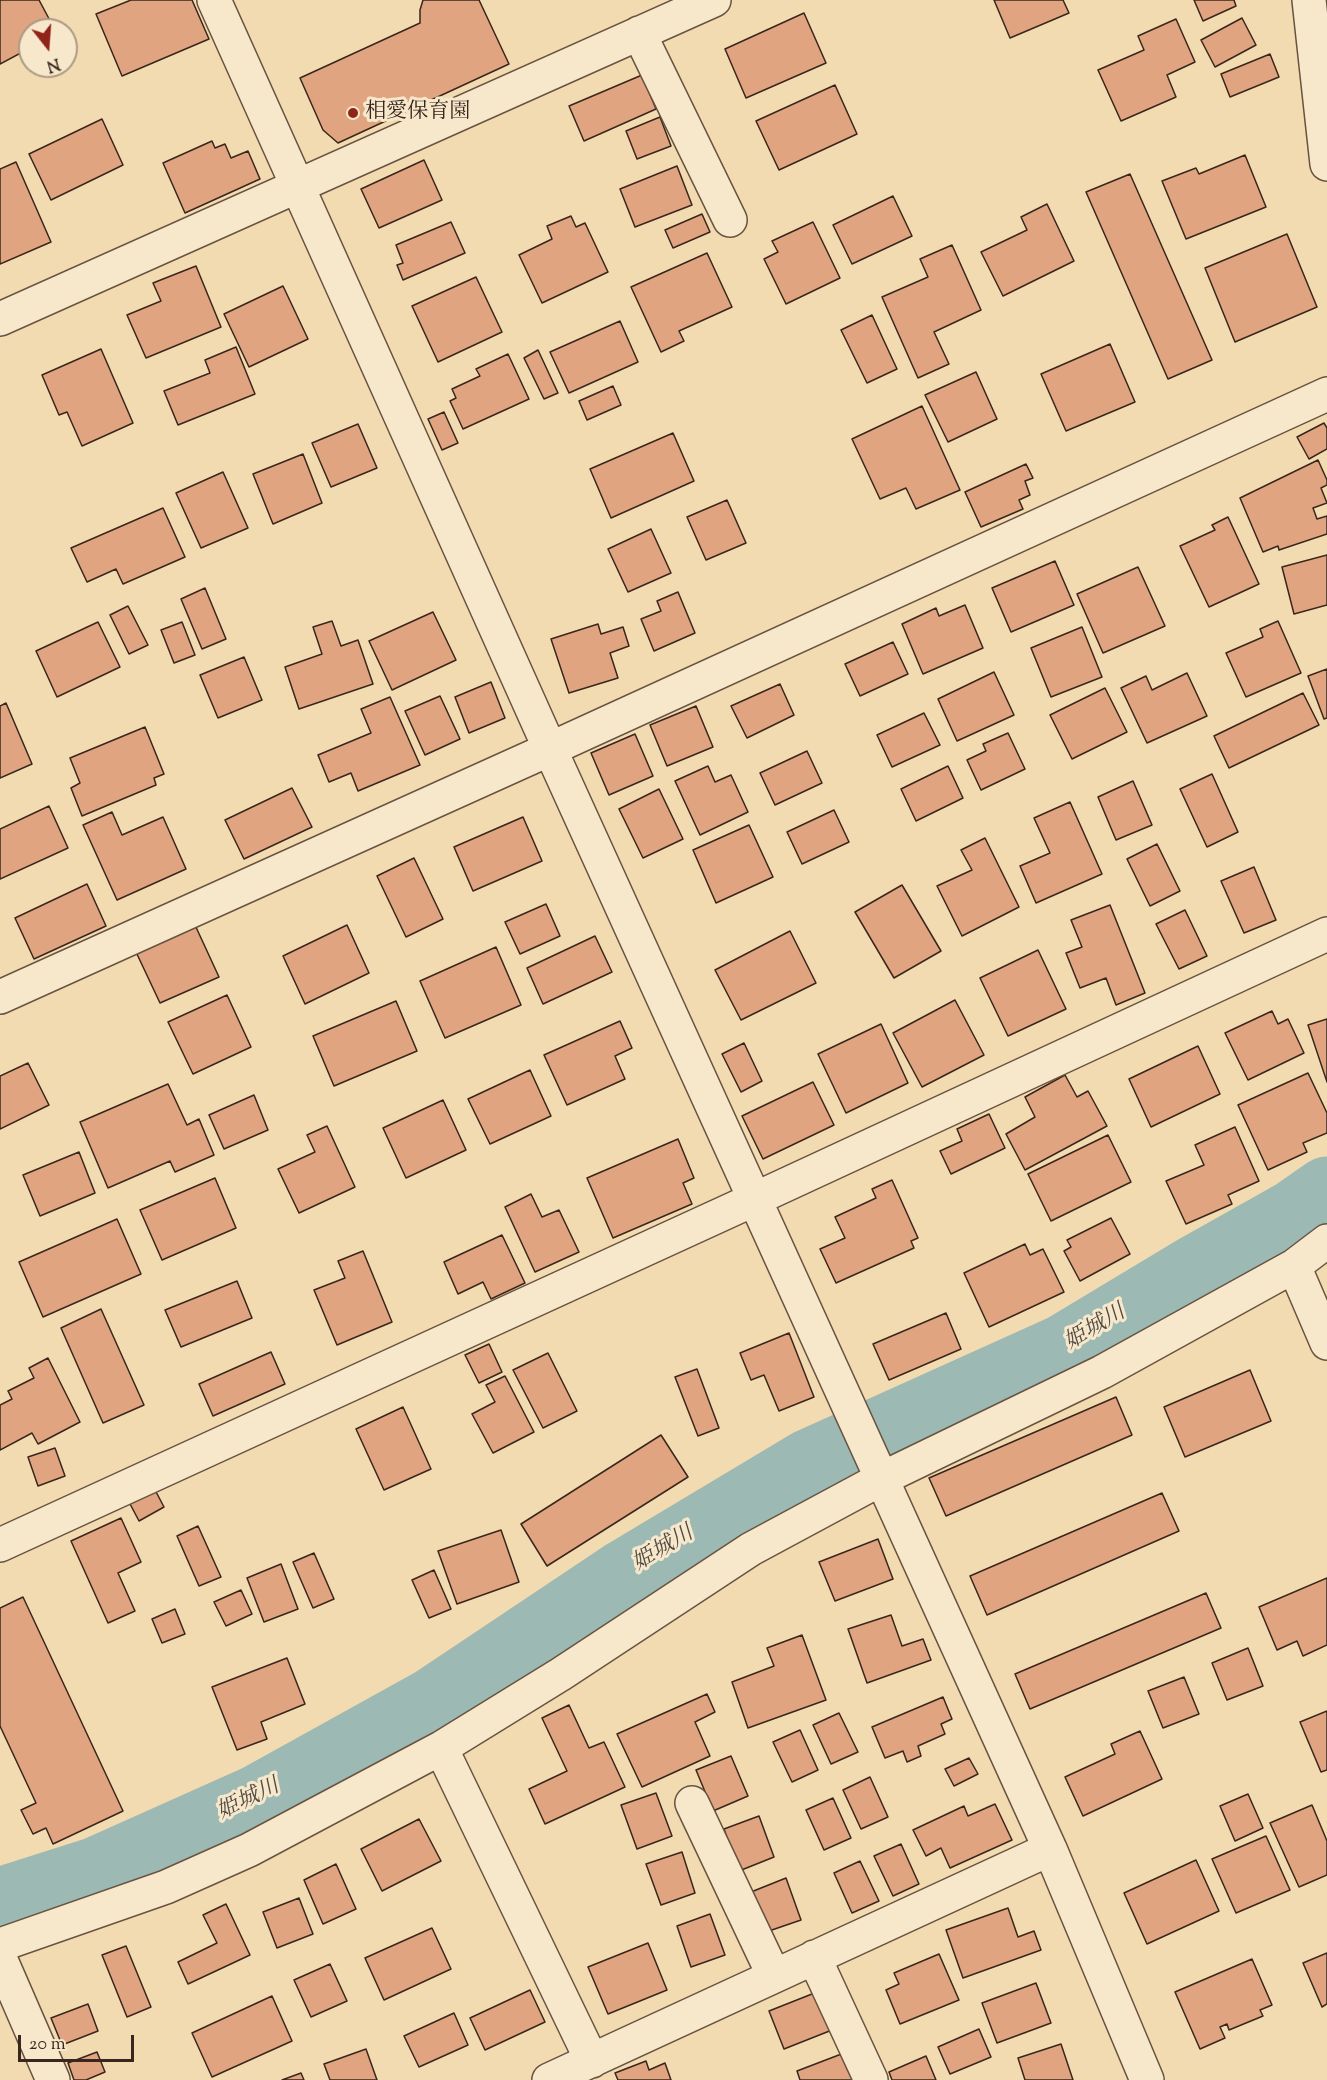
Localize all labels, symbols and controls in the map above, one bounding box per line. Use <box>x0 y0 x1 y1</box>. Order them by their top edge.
north arrow <box>18 18 78 78</box>
text: N <box>43 51 62 77</box>
place label: 相愛保育園 <box>365 100 470 126</box>
marker: 相愛保育園 <box>346 106 360 120</box>
water label: 姫城川 <box>1061 1301 1131 1357</box>
water label: 姫城川 <box>629 1522 699 1578</box>
water label: 姫城川 <box>214 1775 284 1827</box>
scale bar <box>21 2023 136 2061</box>
text: 20 m <box>29 2032 66 2058</box>

